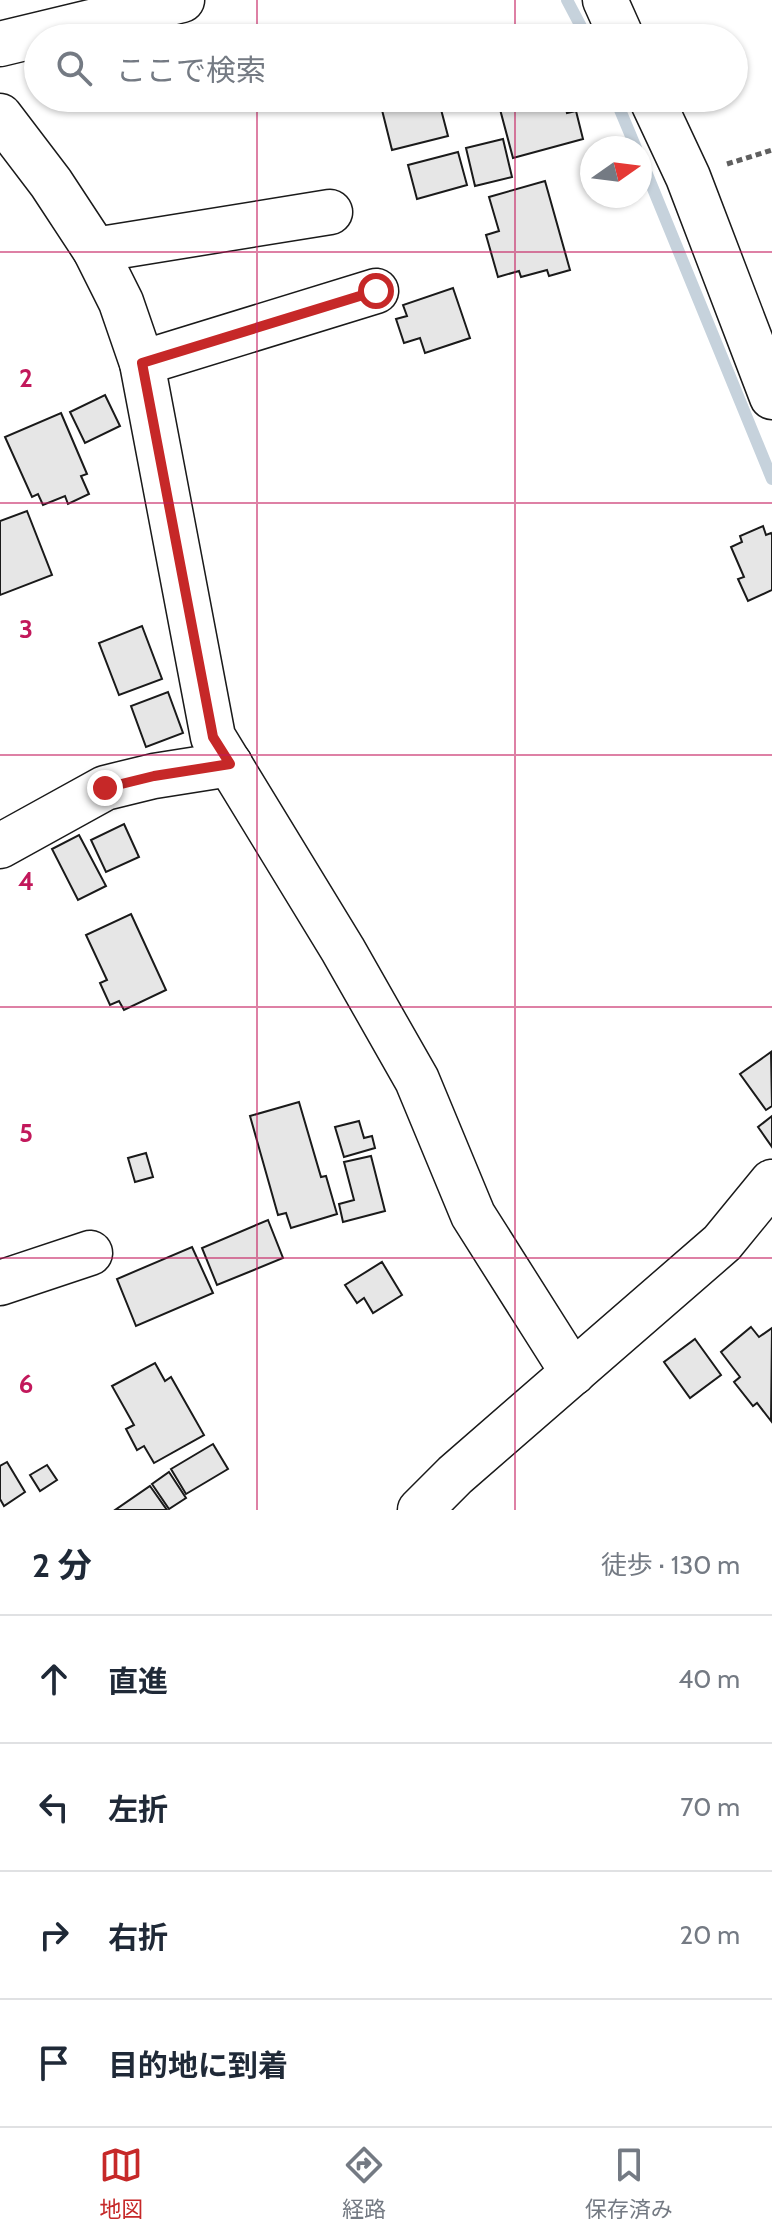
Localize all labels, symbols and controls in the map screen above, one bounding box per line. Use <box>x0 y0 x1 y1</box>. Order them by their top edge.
search box <box>24 24 748 112</box>
icon: search <box>52 46 96 90</box>
text: ここで検索 <box>116 52 266 89</box>
north arrow <box>580 136 652 208</box>
route start <box>358 273 394 309</box>
text: 2 <box>19 362 33 394</box>
text: 3 <box>19 613 33 645</box>
route end <box>87 770 123 806</box>
text: 4 <box>18 865 34 897</box>
text: 5 <box>19 1117 33 1149</box>
text: 6 <box>19 1368 33 1400</box>
text: 2 分 <box>32 1544 92 1586</box>
text: 徒歩 · 130 m <box>601 1549 740 1581</box>
icon: ahead <box>32 1657 76 1701</box>
text: 直進 <box>108 1663 168 1700</box>
text: 40 m <box>678 1663 740 1695</box>
icon: left <box>32 1785 76 1829</box>
text: 左折 <box>108 1791 168 1828</box>
text: 70 m <box>680 1791 740 1823</box>
icon: right <box>32 1913 76 1957</box>
text: 右折 <box>108 1919 168 1956</box>
text: 20 m <box>680 1919 740 1951</box>
icon: arrive <box>32 2041 76 2085</box>
text: 目的地に到着 <box>108 2047 288 2084</box>
tab: 地図 <box>99 2143 143 2223</box>
tab: 経路 <box>342 2143 386 2223</box>
tab: 保存済み <box>585 2143 673 2223</box>

